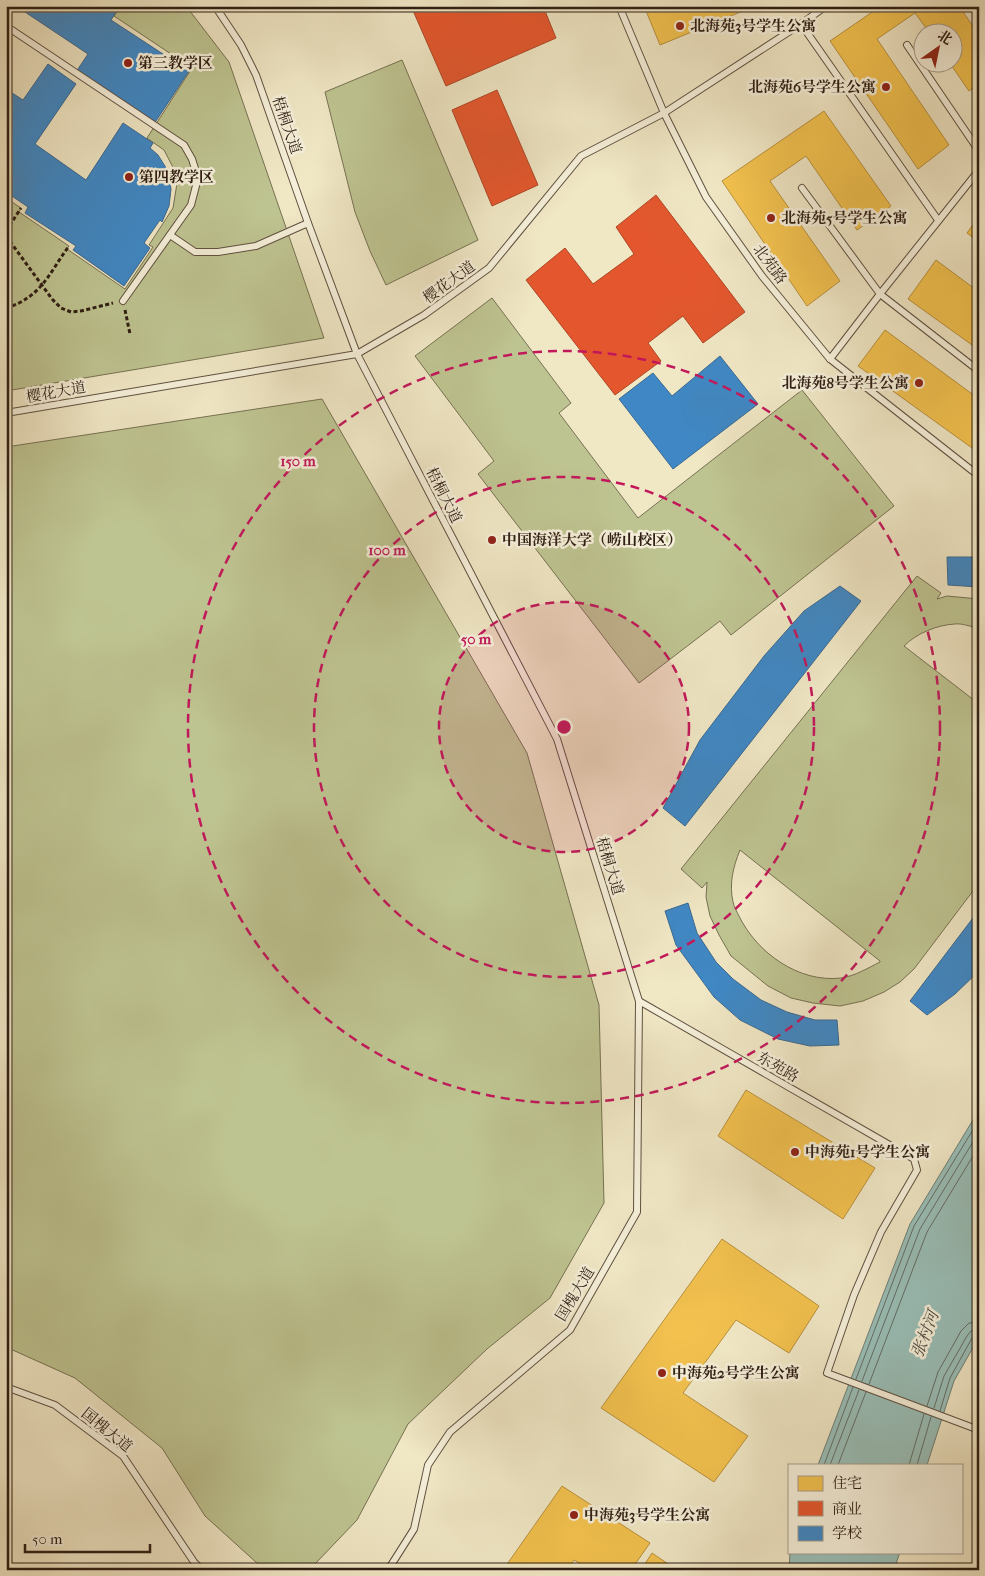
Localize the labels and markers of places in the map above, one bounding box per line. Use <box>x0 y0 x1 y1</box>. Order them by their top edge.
place label: 北海苑3号学生公寓 <box>690 17 816 35</box>
marker: 北海苑3号学生公寓 <box>674 20 686 32</box>
place label: 第三教学区 <box>138 54 213 72</box>
marker: 第三教学区 <box>122 57 134 69</box>
place label: 北海苑6号学生公寓 <box>748 78 876 96</box>
marker: 北海苑6号学生公寓 <box>880 81 892 93</box>
place label: 第四教学区 <box>139 168 214 186</box>
marker: 第四教学区 <box>123 171 135 183</box>
place label: 北海苑5号学生公寓 <box>781 209 907 227</box>
marker: 北海苑5号学生公寓 <box>765 212 777 224</box>
place label: 北海苑8号学生公寓 <box>781 374 909 392</box>
marker: 北海苑8号学生公寓 <box>913 377 925 389</box>
place label: 中国海洋大学（崂山校区） <box>502 531 682 549</box>
marker: 中国海洋大学（崂山校区） <box>486 534 498 546</box>
centre of rings <box>555 718 573 736</box>
place label: 中海苑1号学生公寓 <box>805 1143 930 1161</box>
marker: 中海苑1号学生公寓 <box>789 1146 801 1158</box>
place label: 中海苑2号学生公寓 <box>672 1364 800 1382</box>
marker: 中海苑2号学生公寓 <box>656 1367 668 1379</box>
place label: 中海苑3号学生公寓 <box>584 1506 710 1524</box>
marker: 中海苑3号学生公寓 <box>568 1509 580 1521</box>

